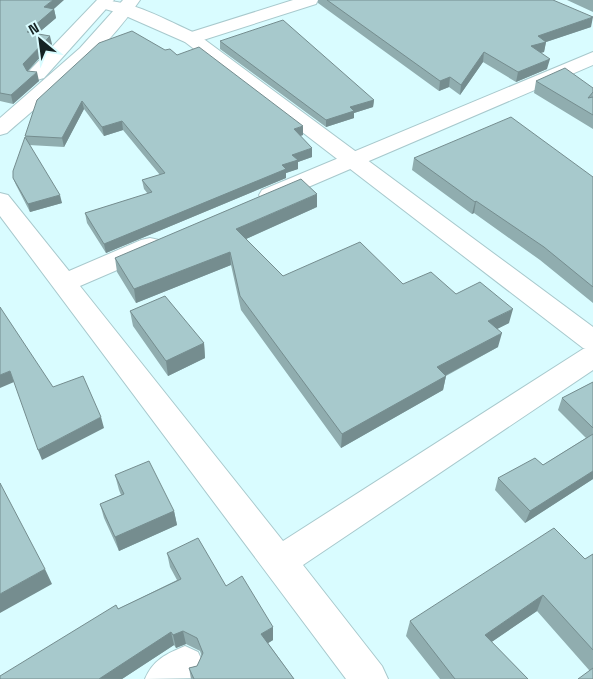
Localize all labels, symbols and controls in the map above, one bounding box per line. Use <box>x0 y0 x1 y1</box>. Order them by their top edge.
north arrow <box>15 15 65 65</box>
text: N <box>25 18 42 39</box>

